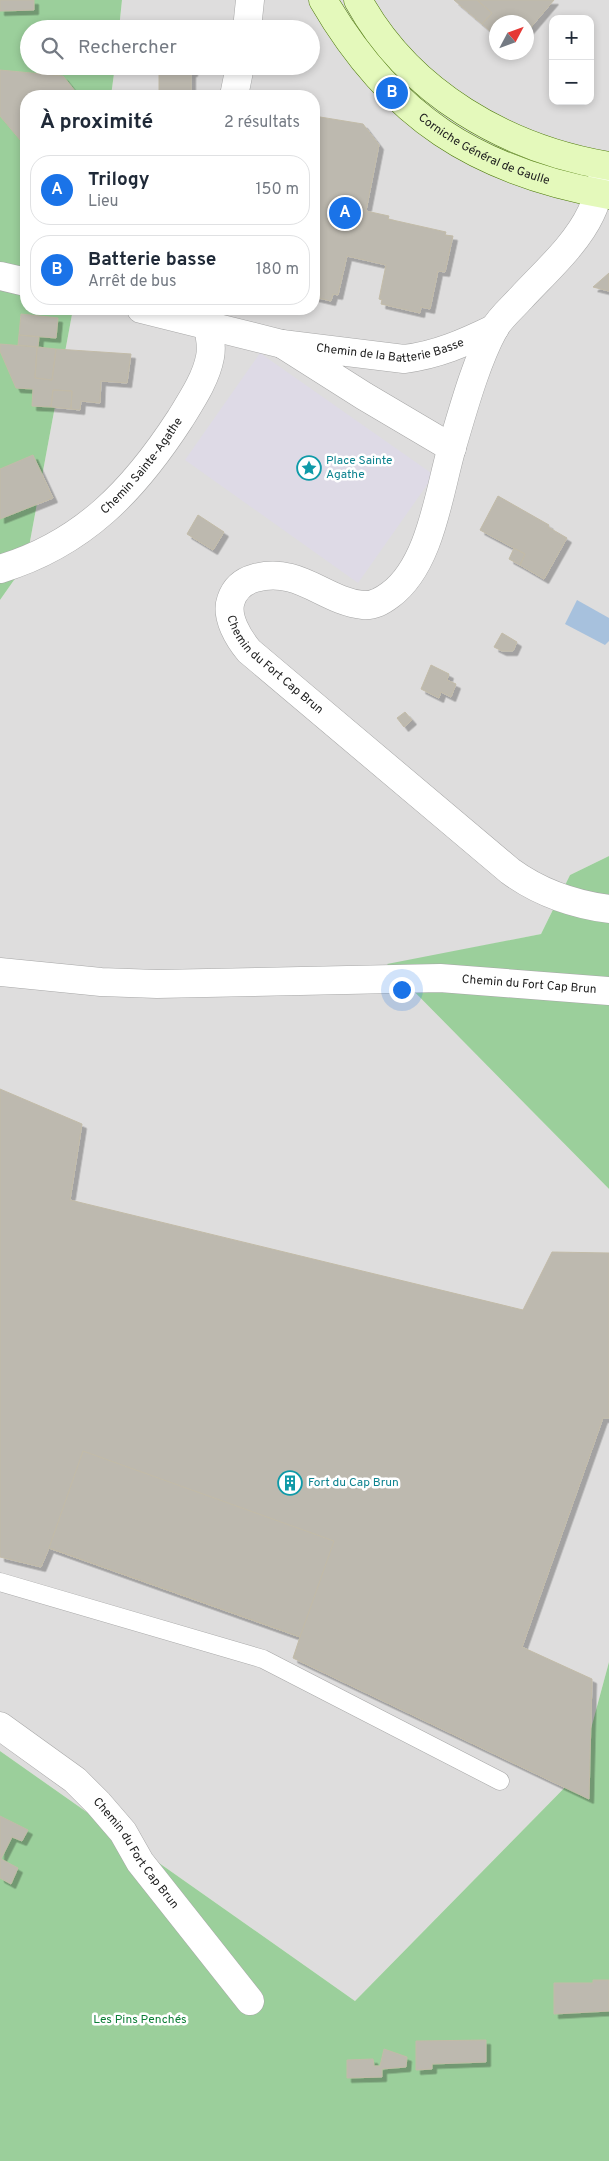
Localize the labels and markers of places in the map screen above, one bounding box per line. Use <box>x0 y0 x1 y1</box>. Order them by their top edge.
pin: B <box>376 74 408 112</box>
pin: A <box>329 194 361 232</box>
place label: Place Sainte Agathe <box>326 453 393 483</box>
place icon: Place Sainte Agathe <box>296 455 322 481</box>
building icon: Fort du Cap Brun <box>277 1470 303 1496</box>
place label: Fort du Cap Brun <box>308 1475 399 1491</box>

